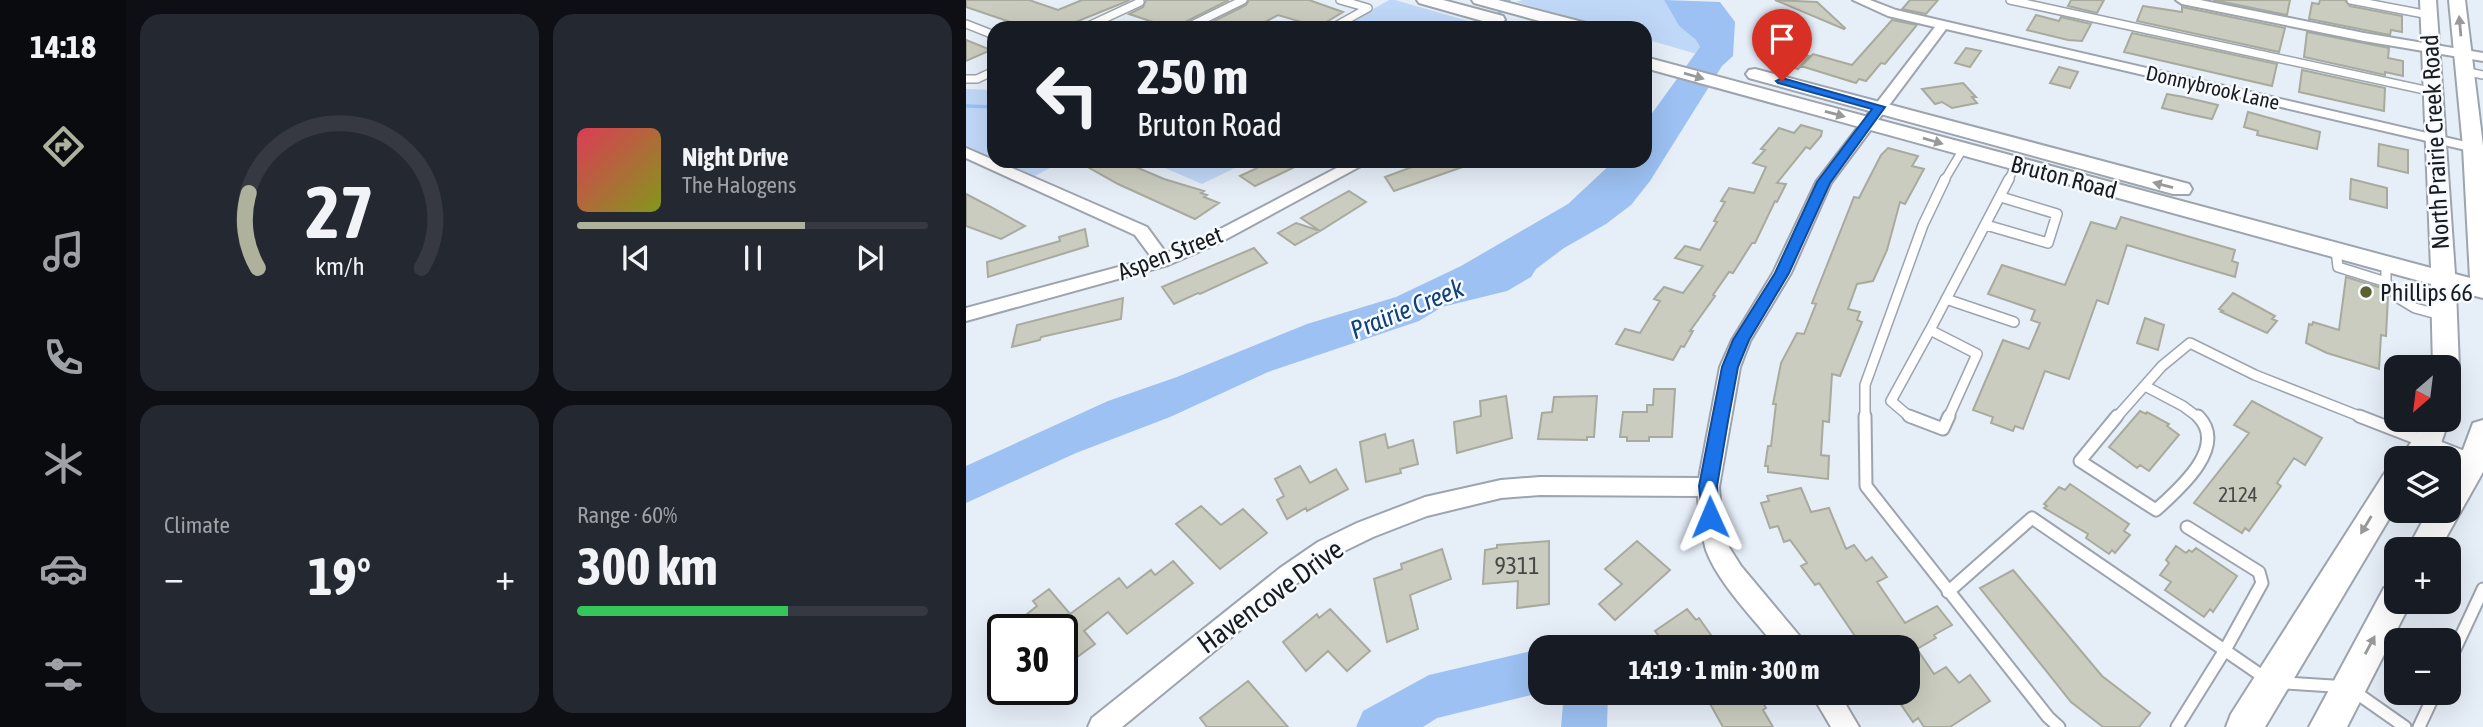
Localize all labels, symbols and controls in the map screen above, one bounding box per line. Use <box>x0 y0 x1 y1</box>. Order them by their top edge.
pin <box>1752 9 1812 81</box>
one-way arrow <box>2454 15 2465 37</box>
icon: arrive <box>1763 20 1801 58</box>
text: 14:18 <box>30 28 96 65</box>
street label: North Prairie Creek Road <box>2416 34 2454 250</box>
text: 250 m <box>1137 48 1248 104</box>
icon: left <box>1022 49 1113 140</box>
street label: Donnybrook Lane <box>2144 60 2282 114</box>
one-way arrow <box>1684 71 1705 81</box>
text: Bruton Road <box>1137 106 1282 143</box>
one-way arrow <box>1824 109 1846 120</box>
icon: directions <box>39 122 88 171</box>
one-way arrow <box>1923 137 1944 147</box>
text: Night Drive <box>682 142 789 172</box>
street label: Bruton Road <box>2008 150 2120 204</box>
text: 27 <box>305 171 374 254</box>
text: The Halogens <box>682 172 796 198</box>
one-way arrow <box>2152 179 2173 189</box>
street label: Aspen Street <box>1114 221 1226 285</box>
icon: music <box>39 227 88 276</box>
icon: previous <box>617 239 655 277</box>
icon: pause <box>734 239 772 277</box>
icon: next <box>851 239 889 277</box>
text: km/h <box>315 252 364 280</box>
water label: Prairie Creek <box>1346 272 1469 345</box>
place label: Phillips 66 <box>2380 279 2473 306</box>
marker: Phillips 66 <box>2358 284 2374 300</box>
icon: phone <box>39 333 88 382</box>
north arrow <box>2384 355 2460 432</box>
map controls <box>2384 355 2461 705</box>
icon: climate <box>39 439 88 488</box>
button: layers <box>2384 446 2461 523</box>
position arrow <box>1673 480 1747 554</box>
house number: 2124 <box>2218 482 2258 506</box>
text: Range · 60% <box>577 502 677 528</box>
text: Climate <box>164 512 230 538</box>
one-way arrow <box>2360 515 2373 534</box>
street label: Havencove Drive <box>1191 532 1349 660</box>
text: 300 km <box>577 536 718 596</box>
button: + <box>2384 537 2461 614</box>
icon: car <box>39 544 88 593</box>
text: 19° <box>308 546 371 606</box>
house number: 9311 <box>1494 552 1540 579</box>
text: − <box>164 555 184 598</box>
text: + <box>495 555 515 598</box>
speed limit sign: 30 <box>987 614 1078 705</box>
button: − <box>2384 628 2461 705</box>
one-way arrow <box>2365 635 2376 655</box>
icon: filters <box>39 650 88 699</box>
text: 14:19 · 1 min · 300 m <box>1629 655 1819 685</box>

